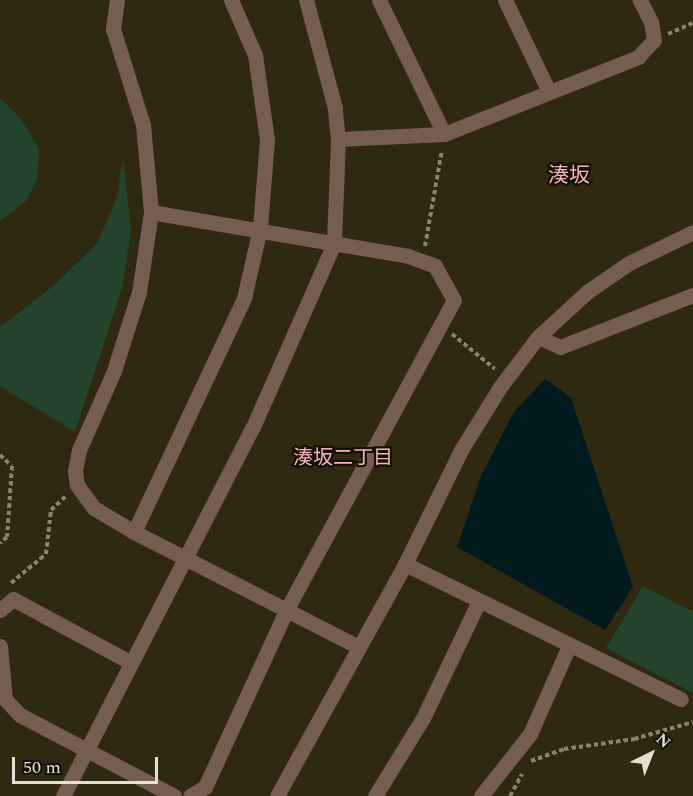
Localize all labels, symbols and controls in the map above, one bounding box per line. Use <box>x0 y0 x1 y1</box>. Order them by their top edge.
district label: 湊坂 <box>548 163 590 189</box>
district label: 湊坂二丁目 <box>293 446 393 470</box>
north arrow <box>621 724 681 784</box>
text: N <box>650 728 676 754</box>
scale bar <box>15 745 160 783</box>
text: 50 m <box>23 754 61 781</box>

